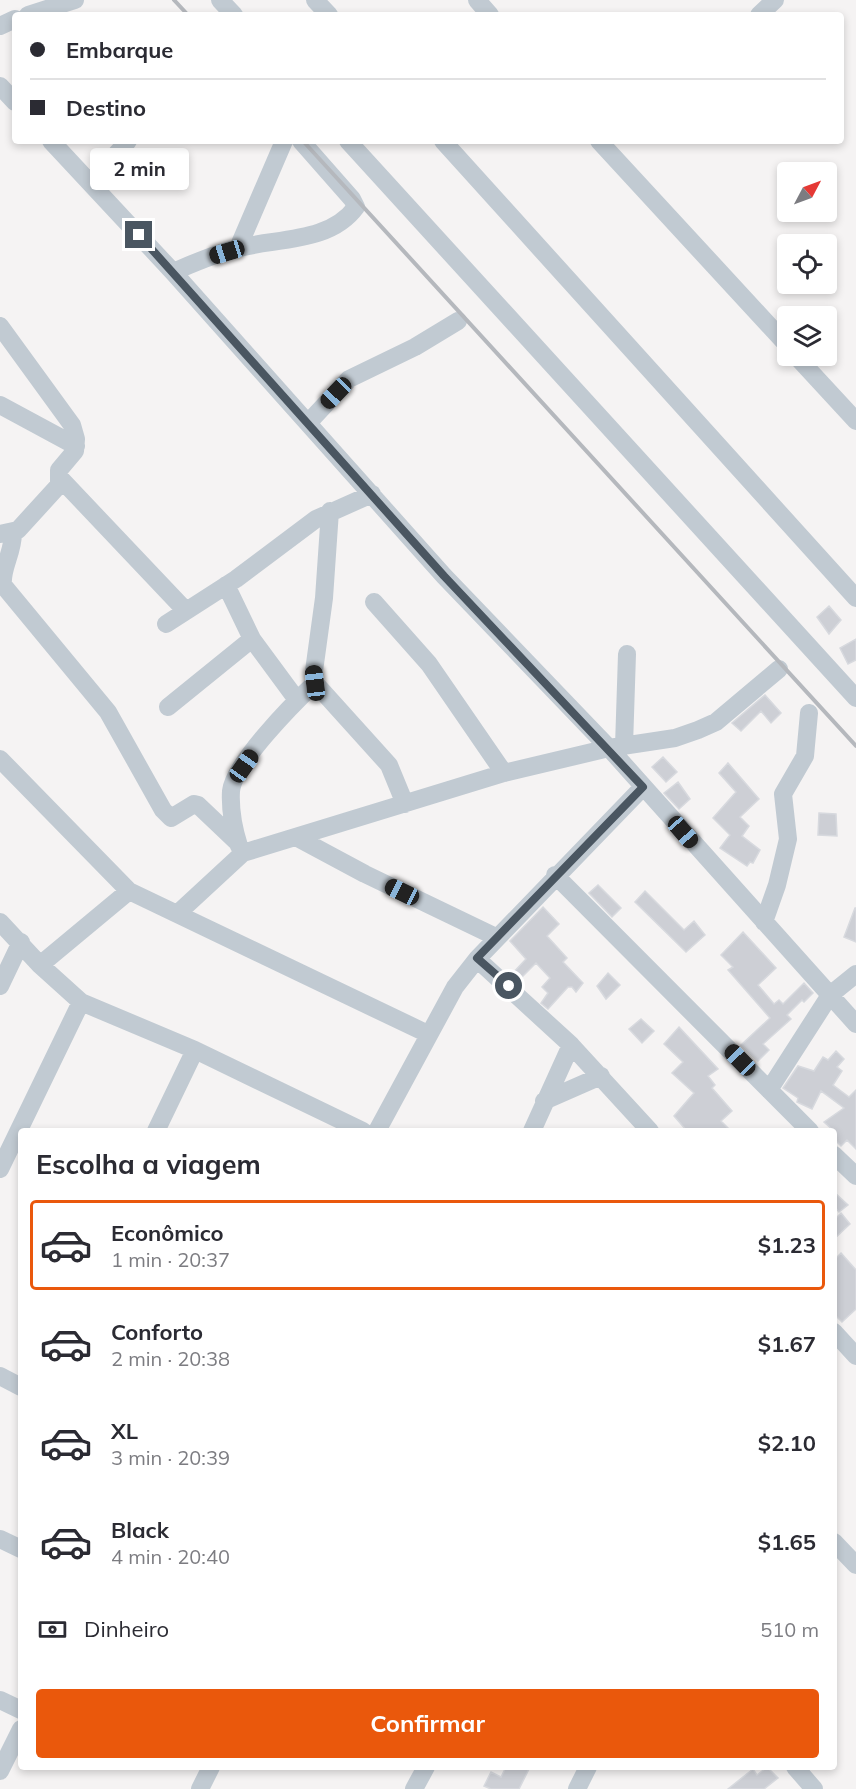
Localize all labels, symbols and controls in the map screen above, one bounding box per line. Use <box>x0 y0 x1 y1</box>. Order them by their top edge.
text: Embarque <box>66 36 173 64</box>
text: Destino <box>66 94 146 122</box>
callout: 2 min <box>90 148 188 190</box>
text: 2 min <box>113 156 166 181</box>
north arrow <box>777 162 837 222</box>
map controls <box>777 162 837 366</box>
route end <box>125 221 152 248</box>
button: locate <box>777 234 837 294</box>
car <box>207 238 247 266</box>
button: layers <box>777 306 837 366</box>
car <box>317 374 355 412</box>
car <box>304 664 326 702</box>
car <box>226 746 262 786</box>
car <box>664 813 702 851</box>
car <box>382 876 422 908</box>
route start <box>495 972 522 999</box>
car <box>721 1041 759 1079</box>
text: Escolha a viagem <box>36 1147 261 1181</box>
icon: car <box>39 1218 93 1272</box>
text: Econômico <box>111 1219 224 1247</box>
text: $1.23 <box>758 1231 816 1259</box>
text: 1 min · 20:37 <box>111 1247 230 1272</box>
icon: car <box>39 1317 93 1371</box>
text: Conforto <box>111 1318 203 1346</box>
text: $1.67 <box>758 1330 816 1358</box>
text: 2 min · 20:38 <box>111 1346 230 1371</box>
icon: car <box>39 1416 93 1470</box>
text: XL <box>111 1417 138 1445</box>
text: $2.10 <box>758 1429 816 1457</box>
text: 3 min · 20:39 <box>111 1445 230 1470</box>
icon: car <box>39 1515 93 1569</box>
text: Black <box>111 1516 169 1544</box>
text: $1.65 <box>758 1528 816 1556</box>
text: 4 min · 20:40 <box>111 1544 230 1569</box>
icon: cash <box>36 1613 69 1646</box>
text: Dinheiro <box>84 1615 169 1643</box>
text: 510 m <box>760 1617 819 1642</box>
button: Confirmar <box>36 1689 819 1758</box>

